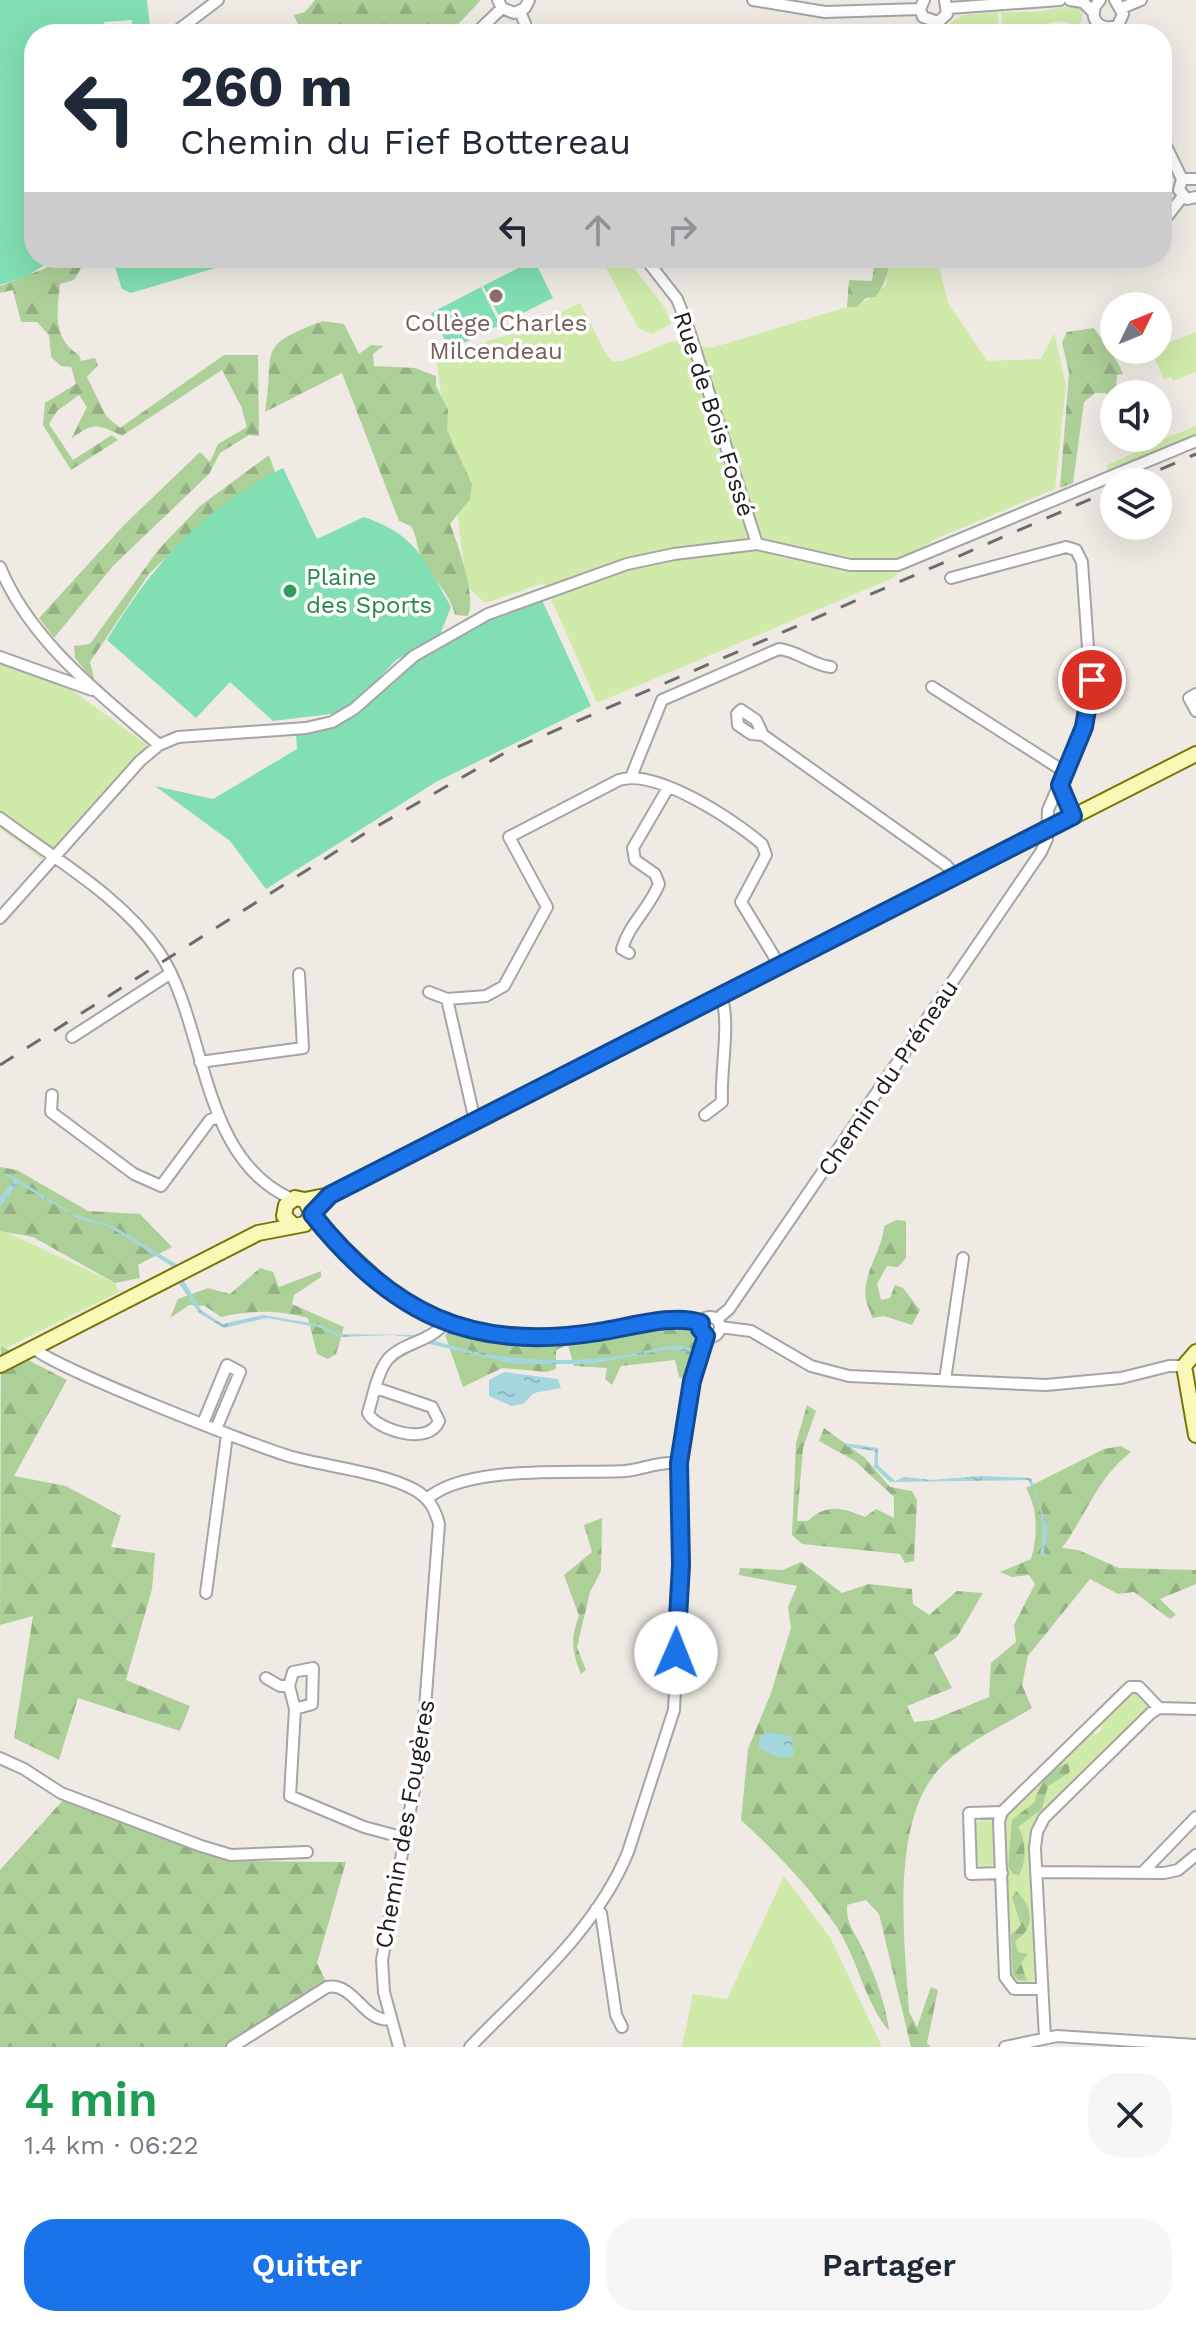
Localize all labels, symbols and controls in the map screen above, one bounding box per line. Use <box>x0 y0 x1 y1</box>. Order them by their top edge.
text: 260 m <box>180 54 353 120</box>
icon: left <box>48 56 152 160</box>
text: Chemin du Fief Bottereau <box>180 121 631 163</box>
icon: left <box>492 208 536 252</box>
icon: ahead <box>576 208 620 252</box>
icon: right <box>660 208 704 252</box>
marker: Collège Charles Milcendeau <box>487 287 505 305</box>
north arrow <box>1100 292 1172 364</box>
map controls <box>1100 292 1172 540</box>
street label: Rue de Bois Fossé <box>668 308 760 520</box>
place label: Collège Charles Milcendeau <box>405 309 587 365</box>
button: sound <box>1100 380 1172 452</box>
button: layers <box>1100 468 1172 540</box>
place label: Plaine des Sports <box>306 563 432 619</box>
marker: Plaine des Sports <box>281 582 299 600</box>
pin <box>1058 646 1126 714</box>
icon: arrive <box>1070 658 1114 702</box>
street label: Chemin du Préneau <box>812 975 964 1181</box>
position arrow <box>634 1611 718 1695</box>
street label: Chemin des Fougères <box>369 1697 441 1951</box>
text: 4 min <box>24 2071 158 2128</box>
button: close <box>1088 2073 1172 2157</box>
text: 1.4 km · 06:22 <box>24 2130 199 2160</box>
button: Quitter <box>24 2219 590 2311</box>
button: Partager <box>606 2219 1172 2311</box>

